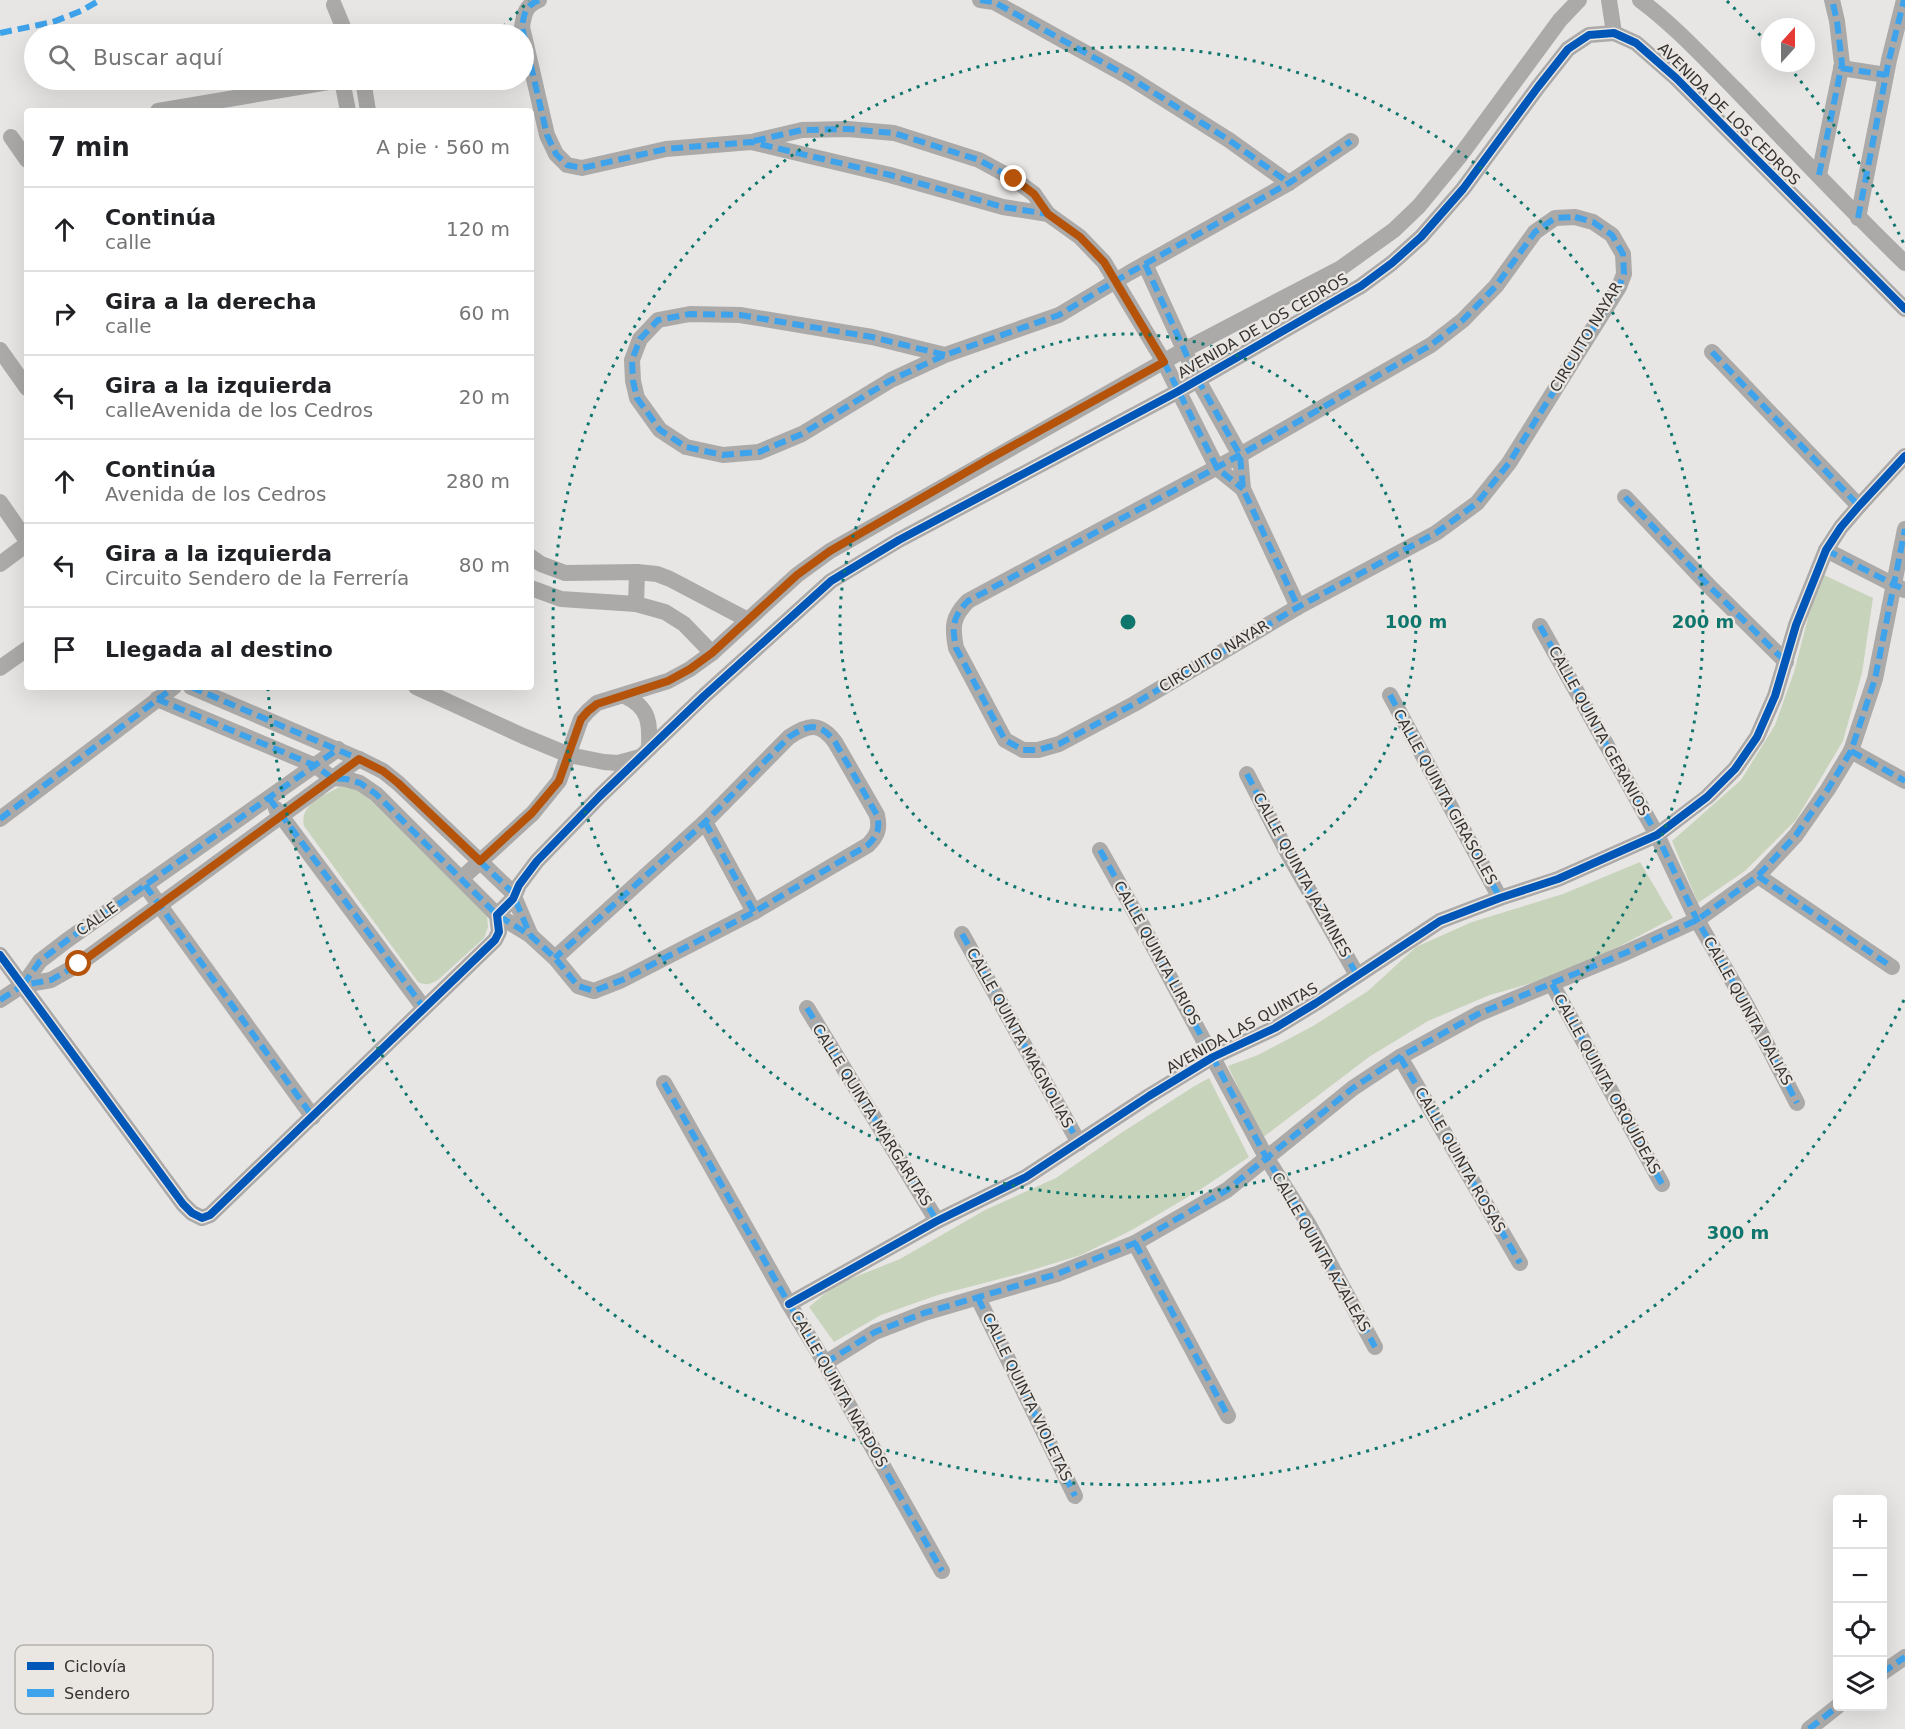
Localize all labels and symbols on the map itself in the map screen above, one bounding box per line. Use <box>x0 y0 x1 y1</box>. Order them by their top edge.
north arrow <box>1761 18 1815 72</box>
street label: AVENIDA DE LOS CEDROS <box>1654 39 1804 189</box>
route end <box>1000 165 1026 191</box>
street label: AVENIDA DE LOS CEDROS <box>1175 270 1351 382</box>
street label: CIRCUITO NAYAR <box>1546 279 1626 395</box>
text: 100 m <box>1385 611 1447 632</box>
text: 200 m <box>1672 611 1734 632</box>
centre of rings <box>1118 612 1138 632</box>
street label: CIRCUITO NAYAR <box>1156 616 1272 696</box>
street label: CALLE QUINTA GERANIOS <box>1545 643 1653 819</box>
street label: CALLE QUINTA GIRASOLES <box>1389 706 1501 888</box>
street label: CALLE QUINTA JAZMINES <box>1249 790 1355 960</box>
street label: CALLE QUINTA LIRIOS <box>1110 878 1204 1028</box>
street label: CALLE <box>73 898 121 940</box>
street label: CALLE QUINTA DALIAS <box>1700 933 1796 1089</box>
street label: CALLE QUINTA MAGNOLIAS <box>963 945 1077 1131</box>
route start <box>65 950 91 976</box>
street label: AVENIDA LAS QUINTAS <box>1163 979 1321 1077</box>
street label: CALLE QUINTA ORQUÍDEAS <box>1550 990 1665 1177</box>
street label: CALLE QUINTA MARGARITAS <box>808 1021 936 1209</box>
street label: CALLE QUINTA ROSAS <box>1411 1084 1509 1236</box>
street label: CALLE QUINTA AZALEAS <box>1268 1169 1374 1335</box>
text: 300 m <box>1707 1222 1769 1243</box>
street label: CALLE QUINTA NARDOS <box>787 1307 891 1471</box>
street label: CALLE QUINTA VIOLETAS <box>978 1310 1076 1484</box>
legend <box>15 1645 213 1714</box>
text: Ciclovía <box>64 1657 126 1676</box>
text: Sendero <box>64 1684 130 1703</box>

